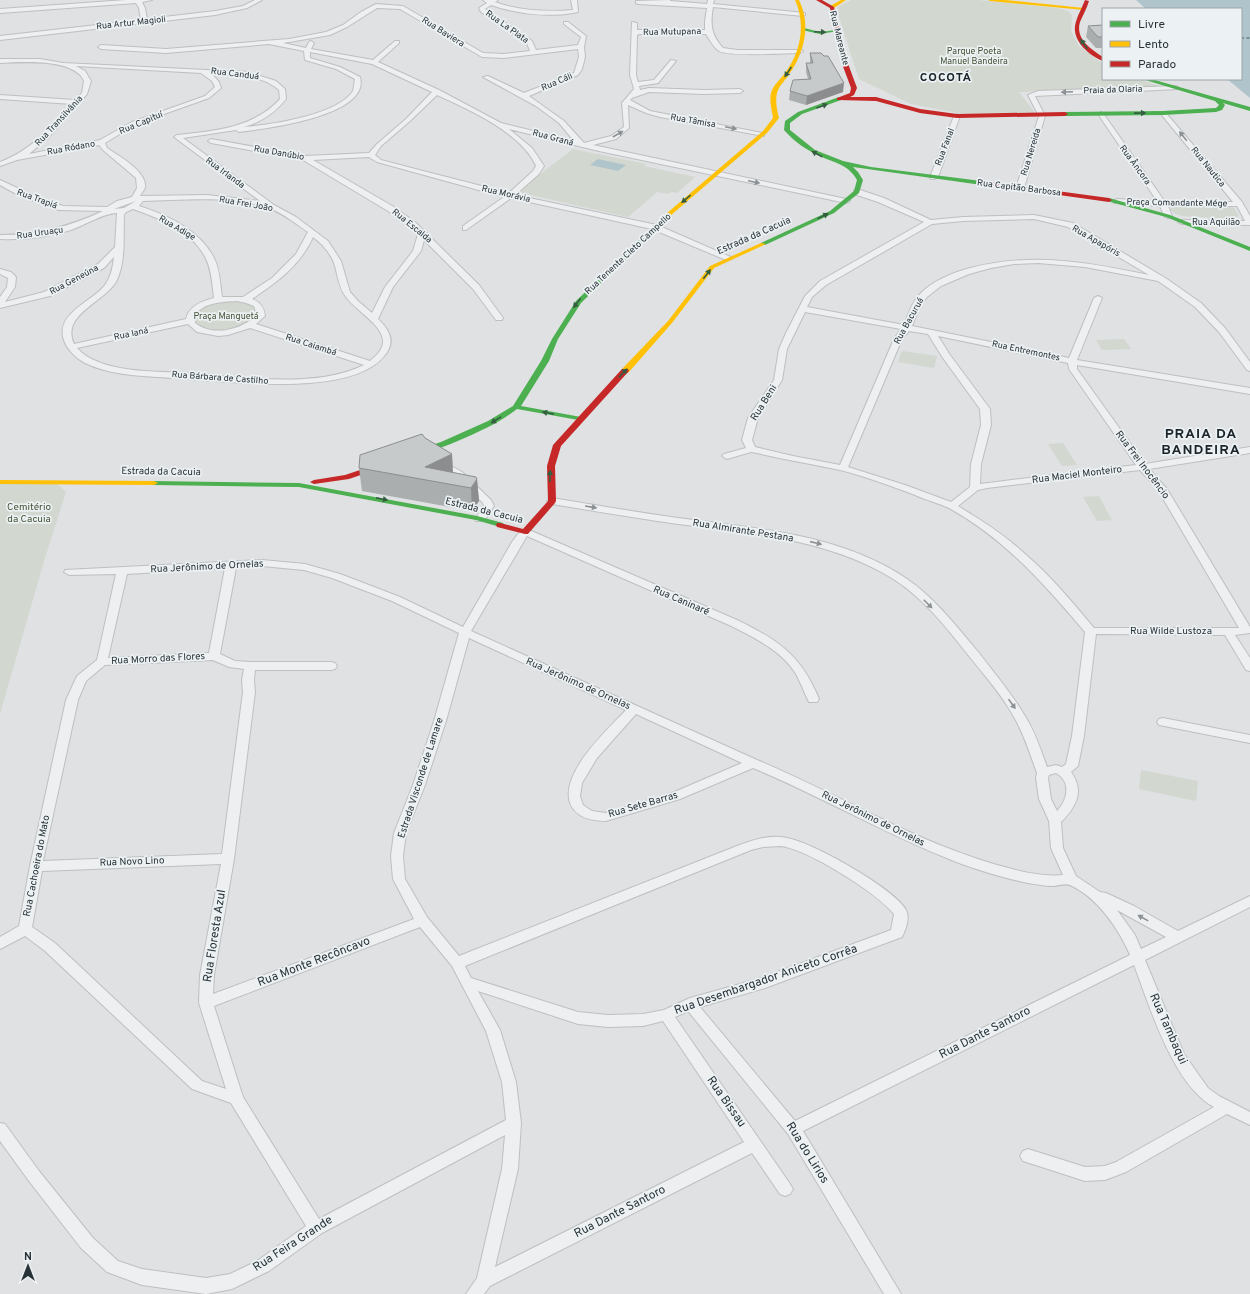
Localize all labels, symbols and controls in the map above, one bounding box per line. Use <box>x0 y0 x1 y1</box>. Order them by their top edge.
street label: Rua La Plata <box>483 8 531 46</box>
legend <box>1102 8 1242 80</box>
street label: Rua Mareante <box>827 10 851 66</box>
street label: Rua Artur Magioli <box>96 14 166 32</box>
street label: Rua Baviera <box>420 15 467 50</box>
text: Livre <box>1138 17 1165 33</box>
street label: Rua Mutupana <box>643 26 702 38</box>
one-way arrow <box>814 29 826 36</box>
text: Lento <box>1138 37 1169 53</box>
one-way arrow <box>1080 39 1088 49</box>
park label: Parque Poeta Manuel Bandeira <box>940 46 1008 67</box>
text: Parado <box>1138 57 1176 73</box>
street label: Rua Canduá <box>210 66 260 82</box>
one-way arrow <box>784 67 792 77</box>
street label: Rua Cáli <box>540 70 574 94</box>
district label: COCOTÁ <box>920 70 972 86</box>
street label: Praia da Olaria <box>1083 83 1143 97</box>
one-way arrow <box>1060 89 1073 95</box>
street label: Rua Transilvânia <box>33 93 85 149</box>
one-way arrow <box>816 102 828 108</box>
street label: Rua Capituí <box>117 109 165 137</box>
one-way arrow <box>1134 110 1146 117</box>
street label: Rua Tâmisa <box>670 112 717 130</box>
one-way arrow <box>725 126 737 132</box>
street label: Rua Graná <box>531 127 575 149</box>
street label: Rua Fanal <box>933 127 957 167</box>
street label: Rua Nereida <box>1019 127 1044 177</box>
one-way arrow <box>612 130 624 137</box>
one-way arrow <box>1178 131 1187 142</box>
street label: Rua Ródano <box>46 138 96 158</box>
street label: Rua Âncora <box>1117 142 1154 187</box>
street label: Rua Danúbio <box>253 143 305 163</box>
street label: Rua Nautica <box>1188 145 1228 189</box>
one-way arrow <box>811 151 823 157</box>
street label: Rua Irlanda <box>203 155 247 191</box>
street label: Rua Capitão Barbosa <box>976 177 1062 199</box>
one-way arrow <box>748 179 760 185</box>
street label: Rua Morávia <box>481 183 532 205</box>
street label: Rua Trapiá <box>15 187 59 211</box>
street label: Rua Frei João <box>218 194 274 214</box>
one-way arrow <box>681 195 692 204</box>
street label: Praça Comandante Mége <box>1127 197 1228 209</box>
street label: Rua Escalda <box>390 206 435 246</box>
street label: Rua Tenente Cleto Campello <box>583 211 673 297</box>
street label: Rua Adige <box>157 213 198 243</box>
one-way arrow <box>817 213 828 219</box>
street label: Estrada da Cacuia <box>715 214 793 258</box>
street label: Rua Aquilão <box>1192 217 1240 228</box>
street label: Rua Apapóris <box>1070 223 1122 259</box>
street label: Rua Uruaçu <box>16 224 64 242</box>
street label: Rua Geneúna <box>48 262 101 298</box>
one-way arrow <box>703 268 711 279</box>
street label: Rua Bacuruá <box>892 296 926 346</box>
one-way arrow <box>573 298 581 309</box>
park label: Praça Manguetá <box>193 311 259 322</box>
street label: Rua Ianá <box>113 325 149 343</box>
street label: Rua Caiambá <box>284 332 338 358</box>
street label: Rua Entremontes <box>991 338 1061 364</box>
one-way arrow <box>618 368 628 378</box>
street label: Rua Bárbara de Castilho <box>171 369 269 387</box>
street label: Rua Beni <box>748 383 780 423</box>
one-way arrow <box>542 410 554 416</box>
one-way arrow <box>490 416 502 423</box>
district label: PRAIA DA BANDEIRA <box>1161 426 1241 459</box>
street label: Rua Frei Inocêncio <box>1112 428 1172 502</box>
street label: Rua Maciel Monteiro <box>1031 463 1123 487</box>
street label: Estrada da Cacuia <box>121 465 201 479</box>
one-way arrow <box>547 470 554 482</box>
street label: Estrada da Cacuia <box>444 495 524 527</box>
one-way arrow <box>375 497 388 503</box>
park label: Cemitério da Cacuia <box>7 501 51 526</box>
one-way arrow <box>585 504 597 510</box>
street label: Rua Almirante Pestana <box>692 517 794 545</box>
one-way arrow <box>810 540 822 546</box>
street label: Rua Jerônimo de Ornelas <box>150 558 264 576</box>
street label: Rua Caninaré <box>651 583 711 619</box>
one-way arrow <box>923 599 933 609</box>
street label: Rua Wilde Lustoza <box>1130 625 1212 638</box>
street label: Rua Morro das Flores <box>111 650 206 668</box>
street label: Rua Jerônimo de Ornelas <box>524 655 633 713</box>
one-way arrow <box>1008 699 1016 709</box>
street label: Estrada Visconde de Lamare <box>395 716 447 840</box>
street label: Rua Jerônimo de Ornelas <box>819 788 927 850</box>
street label: Rua Sete Barras <box>607 789 680 821</box>
street label: Rua Cachoeira do Mato <box>21 814 53 918</box>
street label: Rua Novo Lino <box>99 854 165 870</box>
street label: Rua Floresta Azul <box>200 888 230 984</box>
one-way arrow <box>1137 914 1149 921</box>
street label: Rua Monte Recôncavo <box>255 933 373 991</box>
street label: Rua Desembargador Aniceto Corrêa <box>672 941 860 1019</box>
street label: Rua Tambaqui <box>1145 991 1191 1067</box>
street label: Rua Dante Santoro <box>936 1003 1034 1063</box>
street label: Rua Bissau <box>703 1073 749 1131</box>
street label: Rua do Lirios <box>782 1119 832 1187</box>
street label: Rua Dante Santoro <box>571 1182 669 1242</box>
street label: Rua Feira Grande <box>250 1212 336 1276</box>
north arrow <box>8 1246 48 1286</box>
text: N <box>24 1250 32 1264</box>

